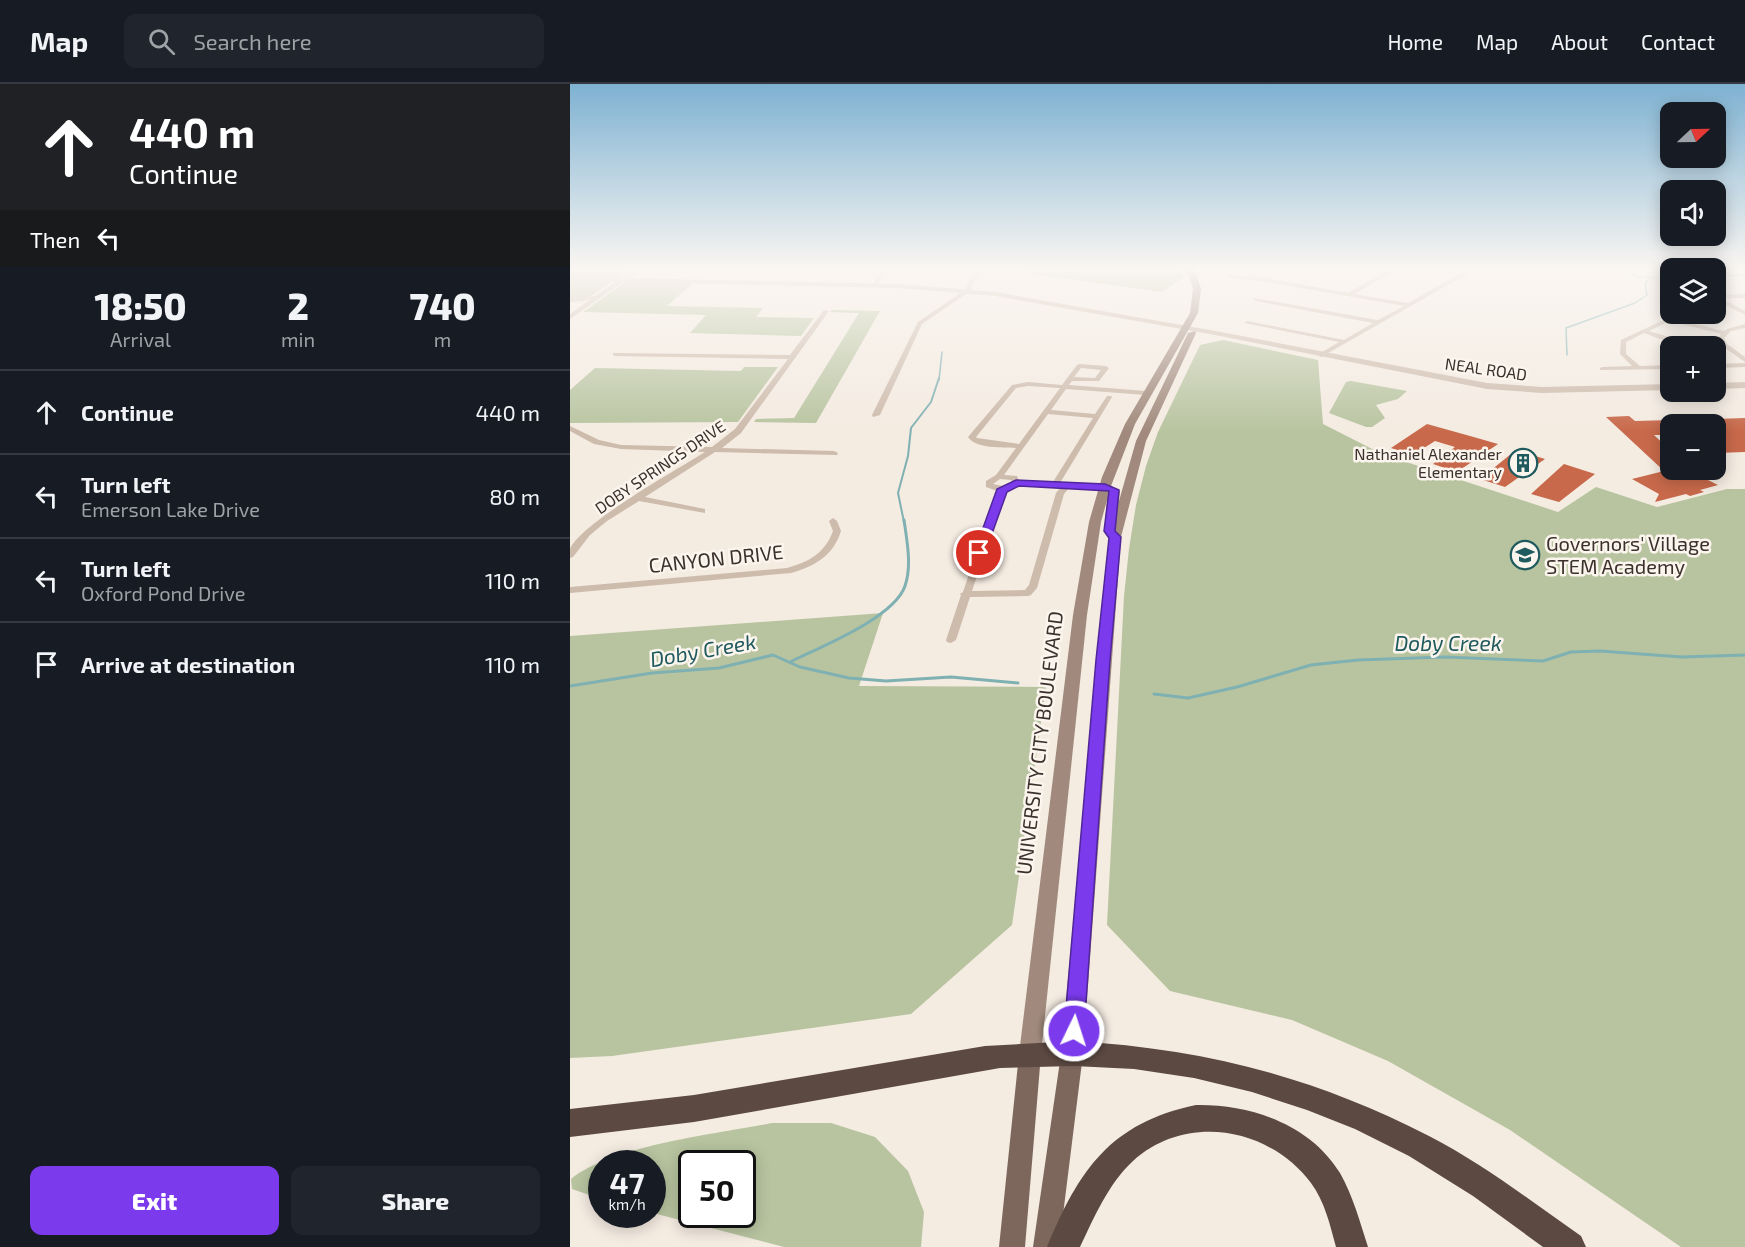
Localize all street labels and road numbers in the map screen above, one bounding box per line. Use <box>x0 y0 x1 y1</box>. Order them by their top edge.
street label: NEAL ROAD <box>1444 353 1528 384</box>
street label: DOBY SPRINGS DRIVE <box>591 416 729 517</box>
street label: CANYON DRIVE <box>647 539 784 577</box>
street label: UNIVERSITY CITY BOULEVARD <box>1011 610 1067 876</box>

